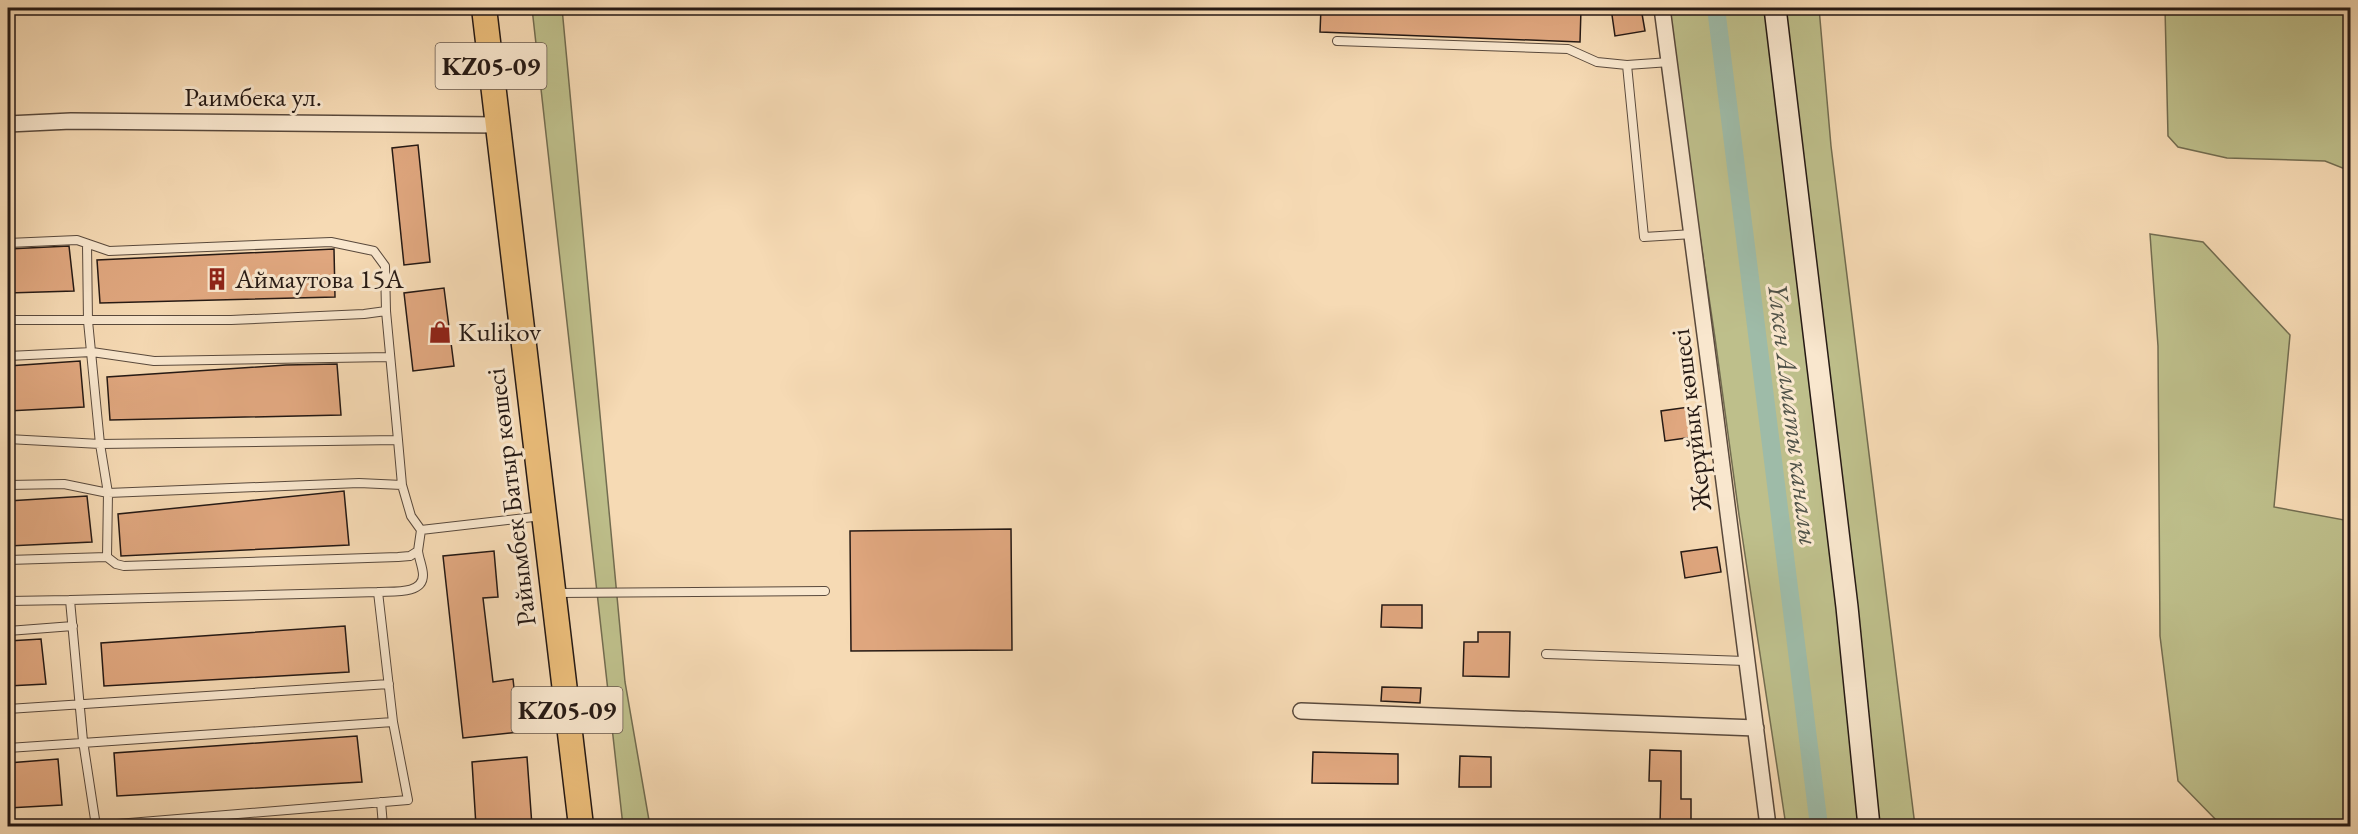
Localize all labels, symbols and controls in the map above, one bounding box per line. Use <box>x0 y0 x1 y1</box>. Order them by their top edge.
road number: KZ05-09 <box>436 43 546 89</box>
street label: Раимбека ул. <box>184 79 322 114</box>
place label: Аймаутова 15А <box>234 261 404 296</box>
building icon: Аймаутова 15А <box>204 266 230 292</box>
water label: Үлкен Алматы каналы <box>1760 281 1828 547</box>
place label: Kulikov <box>458 314 541 349</box>
shop icon: Kulikov <box>427 319 453 345</box>
street label: Жерұйық көшесі <box>1662 327 1719 514</box>
street label: Райымбек Батыр көшесі <box>477 366 544 628</box>
road number: KZ05-09 <box>512 687 622 733</box>

